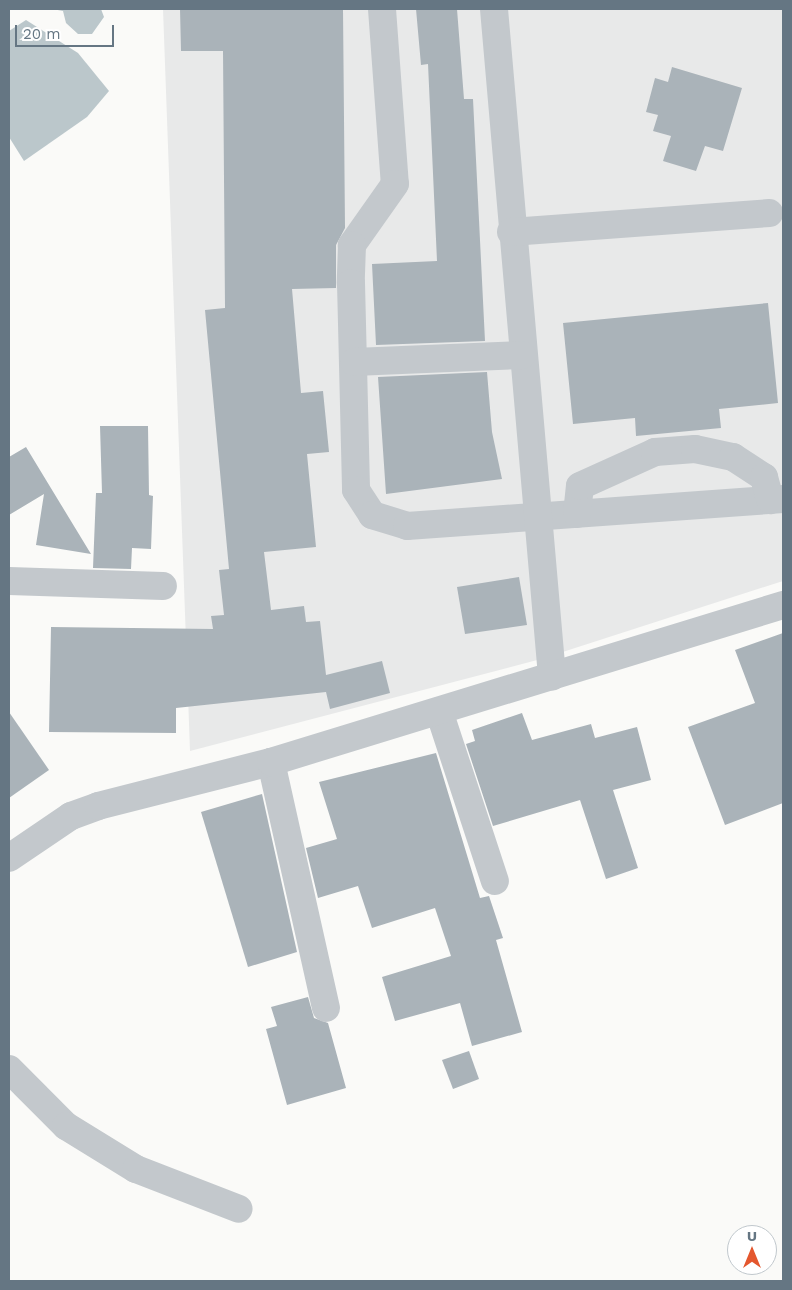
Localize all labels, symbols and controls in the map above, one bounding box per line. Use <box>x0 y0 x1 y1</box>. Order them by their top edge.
scale bar <box>18 15 116 47</box>
text: 20 m <box>23 25 61 43</box>
north arrow <box>727 1225 777 1275</box>
text: U <box>747 1228 757 1244</box>

